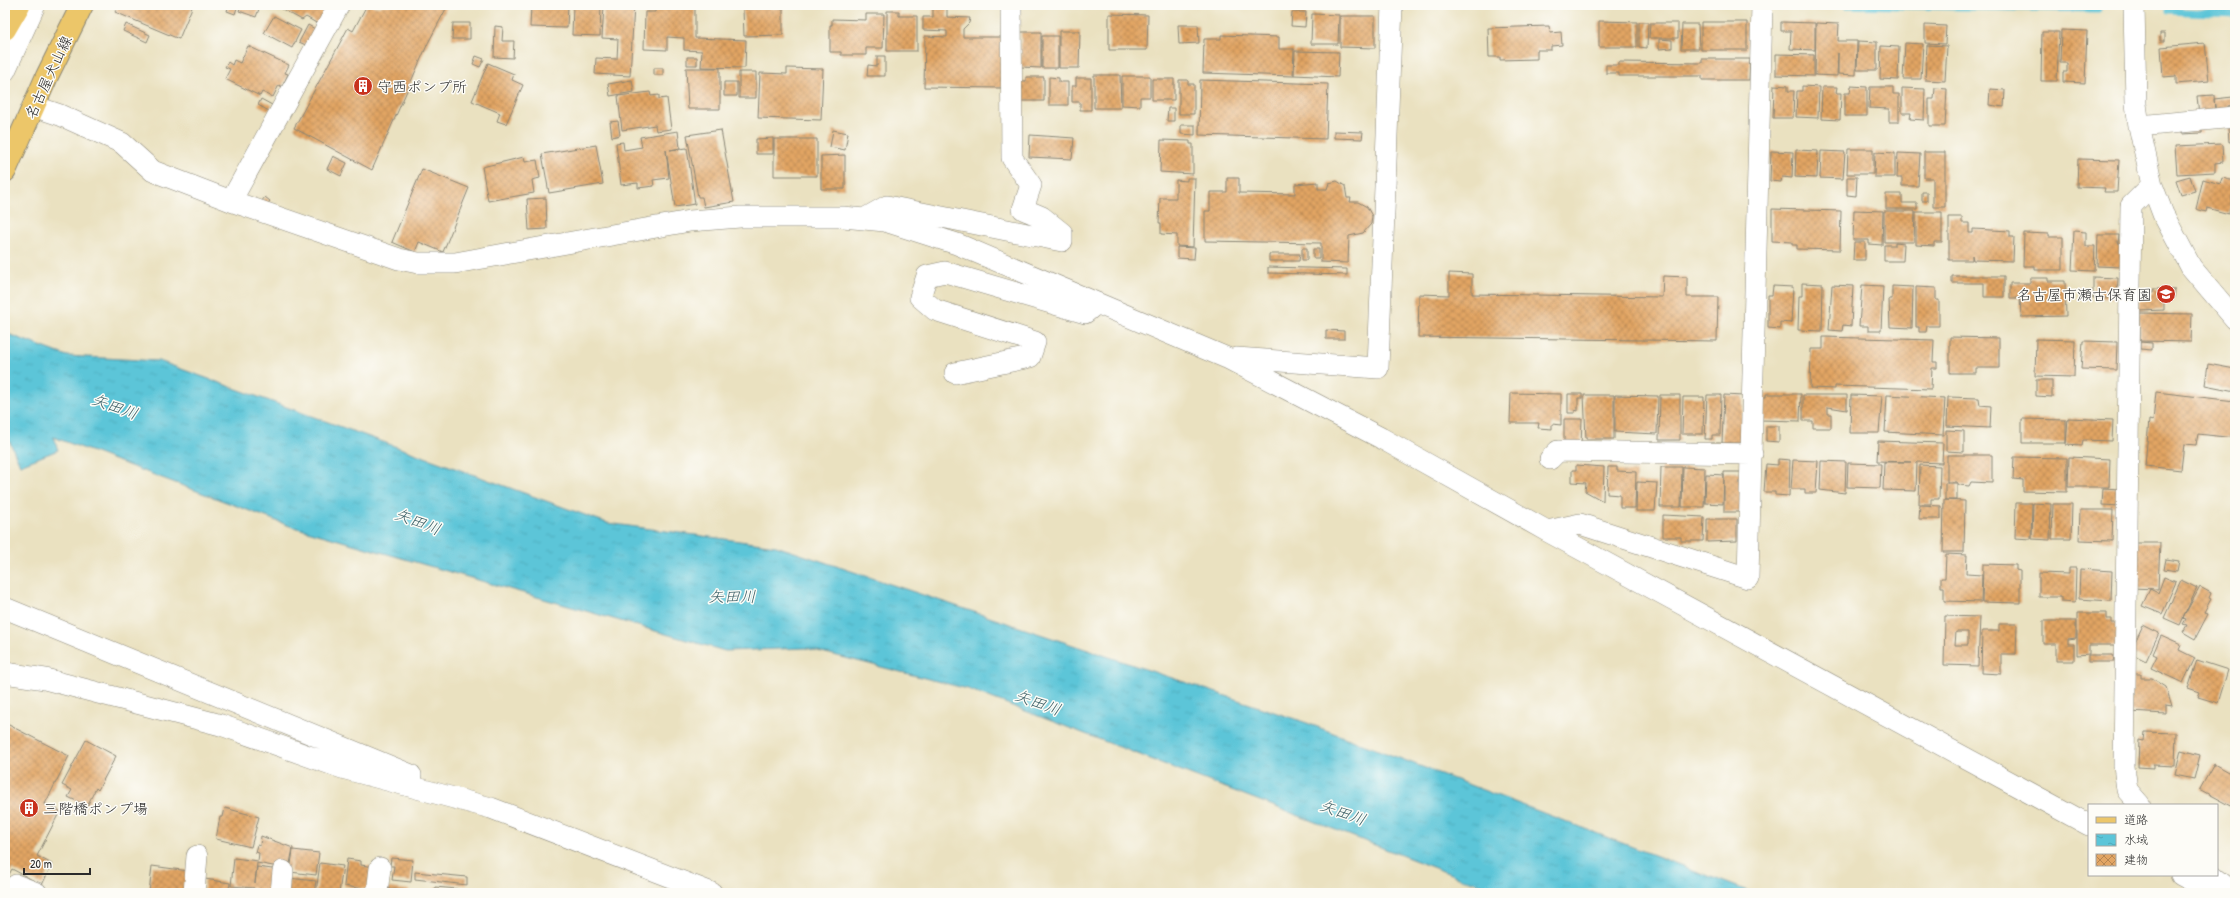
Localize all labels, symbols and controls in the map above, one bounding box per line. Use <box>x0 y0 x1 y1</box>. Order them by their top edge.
street label: 名古屋犬山線 <box>19 32 77 122</box>
building icon: 守西ポンプ所 <box>352 75 374 97</box>
place label: 守西ポンプ所 <box>377 76 467 97</box>
school or university icon: 名古屋市瀬古保育園 <box>2155 283 2177 305</box>
place label: 名古屋市瀬古保育園 <box>2017 284 2152 305</box>
water label: 矢田川 <box>89 387 141 425</box>
water label: 矢田川 <box>392 502 444 540</box>
water label: 矢田川 <box>708 585 756 607</box>
water label: 矢田川 <box>1012 683 1064 721</box>
water label: 矢田川 <box>1317 793 1369 831</box>
building icon: 三階橋ポンプ場 <box>18 797 40 819</box>
place label: 三階橋ポンプ場 <box>43 798 148 819</box>
legend <box>2088 804 2218 876</box>
text: 道路 <box>2124 811 2148 828</box>
text: 水域 <box>2124 831 2148 848</box>
scale bar <box>24 850 90 876</box>
text: 建物 <box>2124 851 2148 868</box>
text: 20 m <box>30 855 52 872</box>

